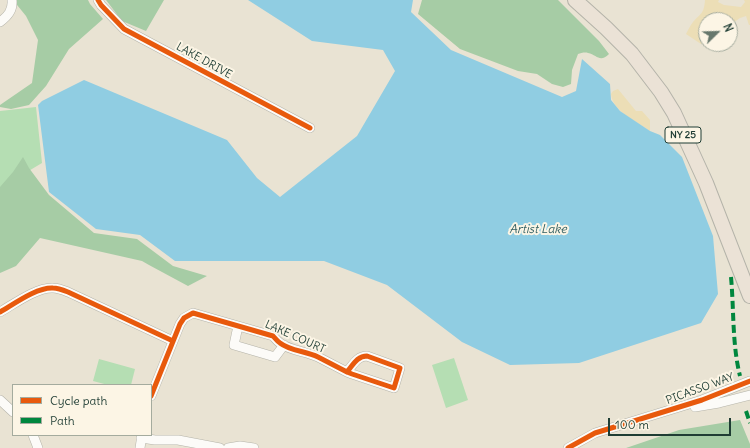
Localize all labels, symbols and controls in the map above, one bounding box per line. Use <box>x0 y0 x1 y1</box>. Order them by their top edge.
north arrow <box>698 12 738 52</box>
text: N <box>720 21 736 34</box>
street label: LAKE DRIVE <box>174 40 234 82</box>
road number: NY 25 <box>665 127 701 143</box>
water label: Artist Lake <box>509 223 567 237</box>
street label: LAKE COURT <box>263 318 327 356</box>
street label: PICASSO WAY <box>664 371 736 407</box>
legend <box>12 384 152 436</box>
text: Cycle path <box>50 393 107 408</box>
scale bar <box>610 410 733 436</box>
text: Path <box>50 413 75 428</box>
text: 100 m <box>615 417 649 432</box>

